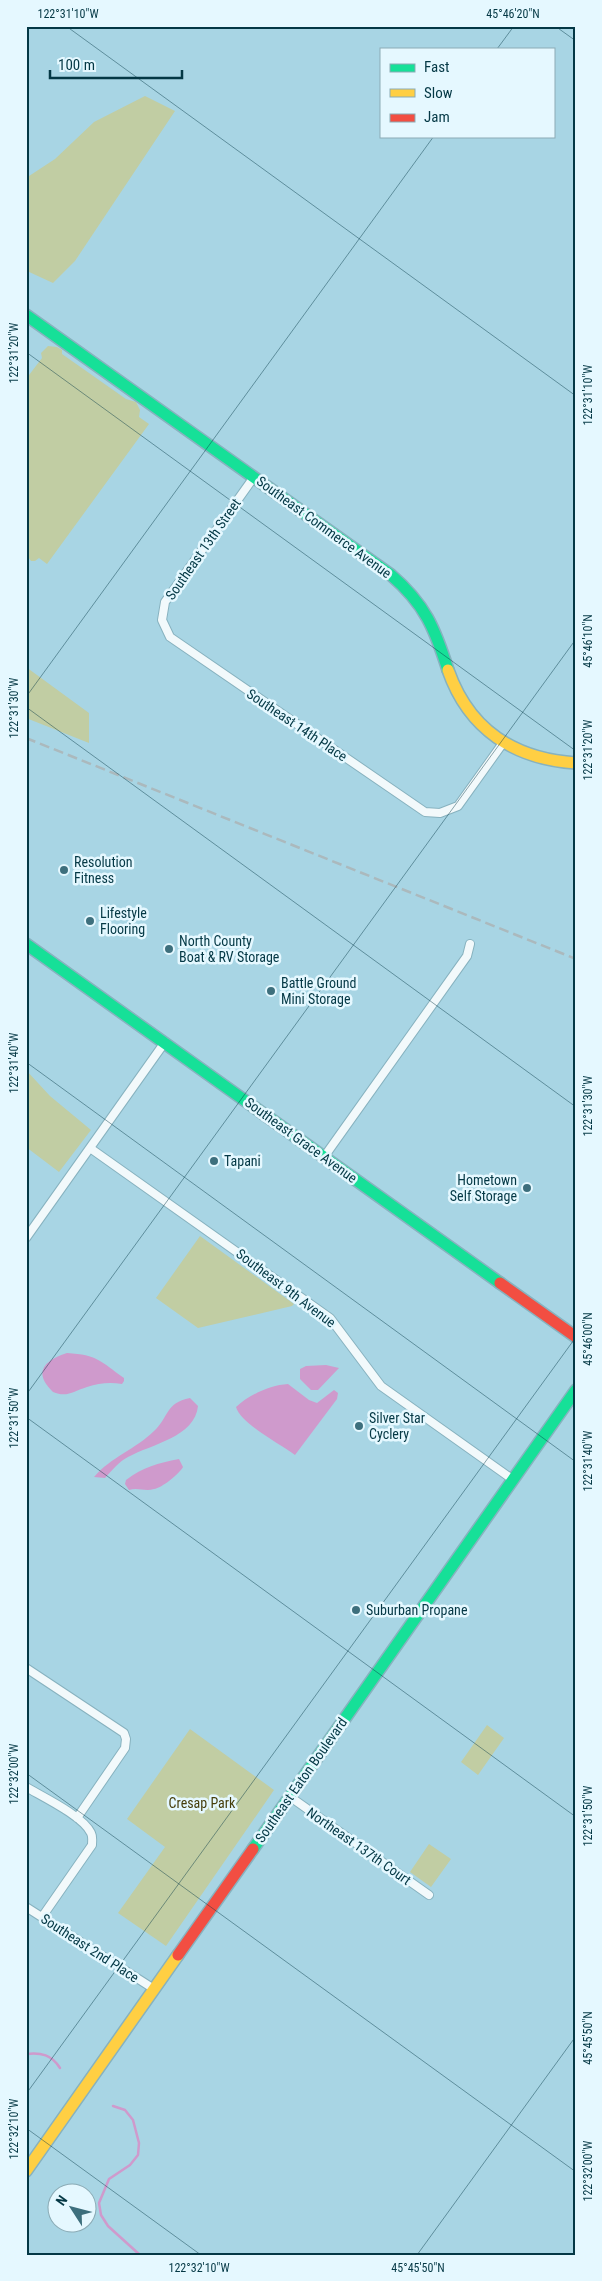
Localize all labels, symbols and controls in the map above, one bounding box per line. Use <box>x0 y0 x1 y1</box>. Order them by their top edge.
text: 122°31'10"W <box>37 7 99 21</box>
text: 45°46'20"N <box>486 7 540 21</box>
scale bar <box>50 48 182 80</box>
legend <box>380 48 554 138</box>
text: 100 m <box>58 56 95 74</box>
text: Fast <box>424 58 449 76</box>
text: Slow <box>424 84 453 102</box>
text: Jam <box>424 108 450 126</box>
text: 122°31'20"W <box>7 322 21 384</box>
text: 122°31'10"W <box>581 364 595 426</box>
street label: Southeast Commerce Avenue <box>254 473 395 581</box>
street label: Southeast 13th Street <box>162 495 244 603</box>
text: 45°46'10"N <box>581 614 595 668</box>
text: 122°31'30"W <box>7 677 21 739</box>
street label: Southeast 14th Place <box>244 685 351 765</box>
text: 122°31'20"W <box>581 719 595 781</box>
place label: Resolution Fitness <box>74 854 133 886</box>
marker: Resolution Fitness <box>58 864 70 876</box>
place label: Lifestyle Flooring <box>100 905 147 937</box>
marker: Lifestyle Flooring <box>84 915 96 927</box>
place label: North County Boat & RV Storage <box>179 933 280 965</box>
marker: North County Boat & RV Storage <box>163 943 175 955</box>
place label: Battle Ground Mini Storage <box>281 975 357 1007</box>
marker: Battle Ground Mini Storage <box>265 985 277 997</box>
text: 122°31'40"W <box>7 1032 21 1094</box>
text: 122°31'30"W <box>581 1075 595 1137</box>
street label: Southeast Grace Avenue <box>242 1094 360 1186</box>
place label: Tapani <box>224 1153 261 1169</box>
marker: Tapani <box>208 1155 220 1167</box>
place label: Hometown Self Storage <box>450 1172 517 1204</box>
marker: Hometown Self Storage <box>521 1182 533 1194</box>
street label: Southeast 9th Avenue <box>233 1245 339 1331</box>
text: 45°46'00"N <box>581 1312 595 1366</box>
text: 122°31'50"W <box>7 1387 21 1449</box>
place label: Silver Star Cyclery <box>369 1410 425 1442</box>
marker: Silver Star Cyclery <box>353 1420 365 1432</box>
text: 122°31'40"W <box>581 1430 595 1492</box>
place label: Suburban Propane <box>366 1602 468 1618</box>
marker: Suburban Propane <box>350 1604 362 1616</box>
street label: Southeast Eaton Boulevard <box>252 1715 350 1845</box>
text: 122°32'00"W <box>7 1743 21 1805</box>
text: 122°31'50"W <box>581 1785 595 1847</box>
park label: Cresap Park <box>169 1795 236 1811</box>
street label: Northeast 137th Court <box>304 1804 414 1888</box>
street label: Southeast 2nd Place <box>38 1910 142 1986</box>
text: 45°45'50"N <box>581 2011 595 2065</box>
text: 122°32'10"W <box>7 2098 21 2160</box>
text: 122°32'00"W <box>581 2140 595 2202</box>
north arrow <box>48 2184 98 2234</box>
text: N <box>52 2192 70 2209</box>
text: 122°32'10"W <box>168 2261 230 2275</box>
text: 45°45'50"N <box>391 2261 445 2275</box>

